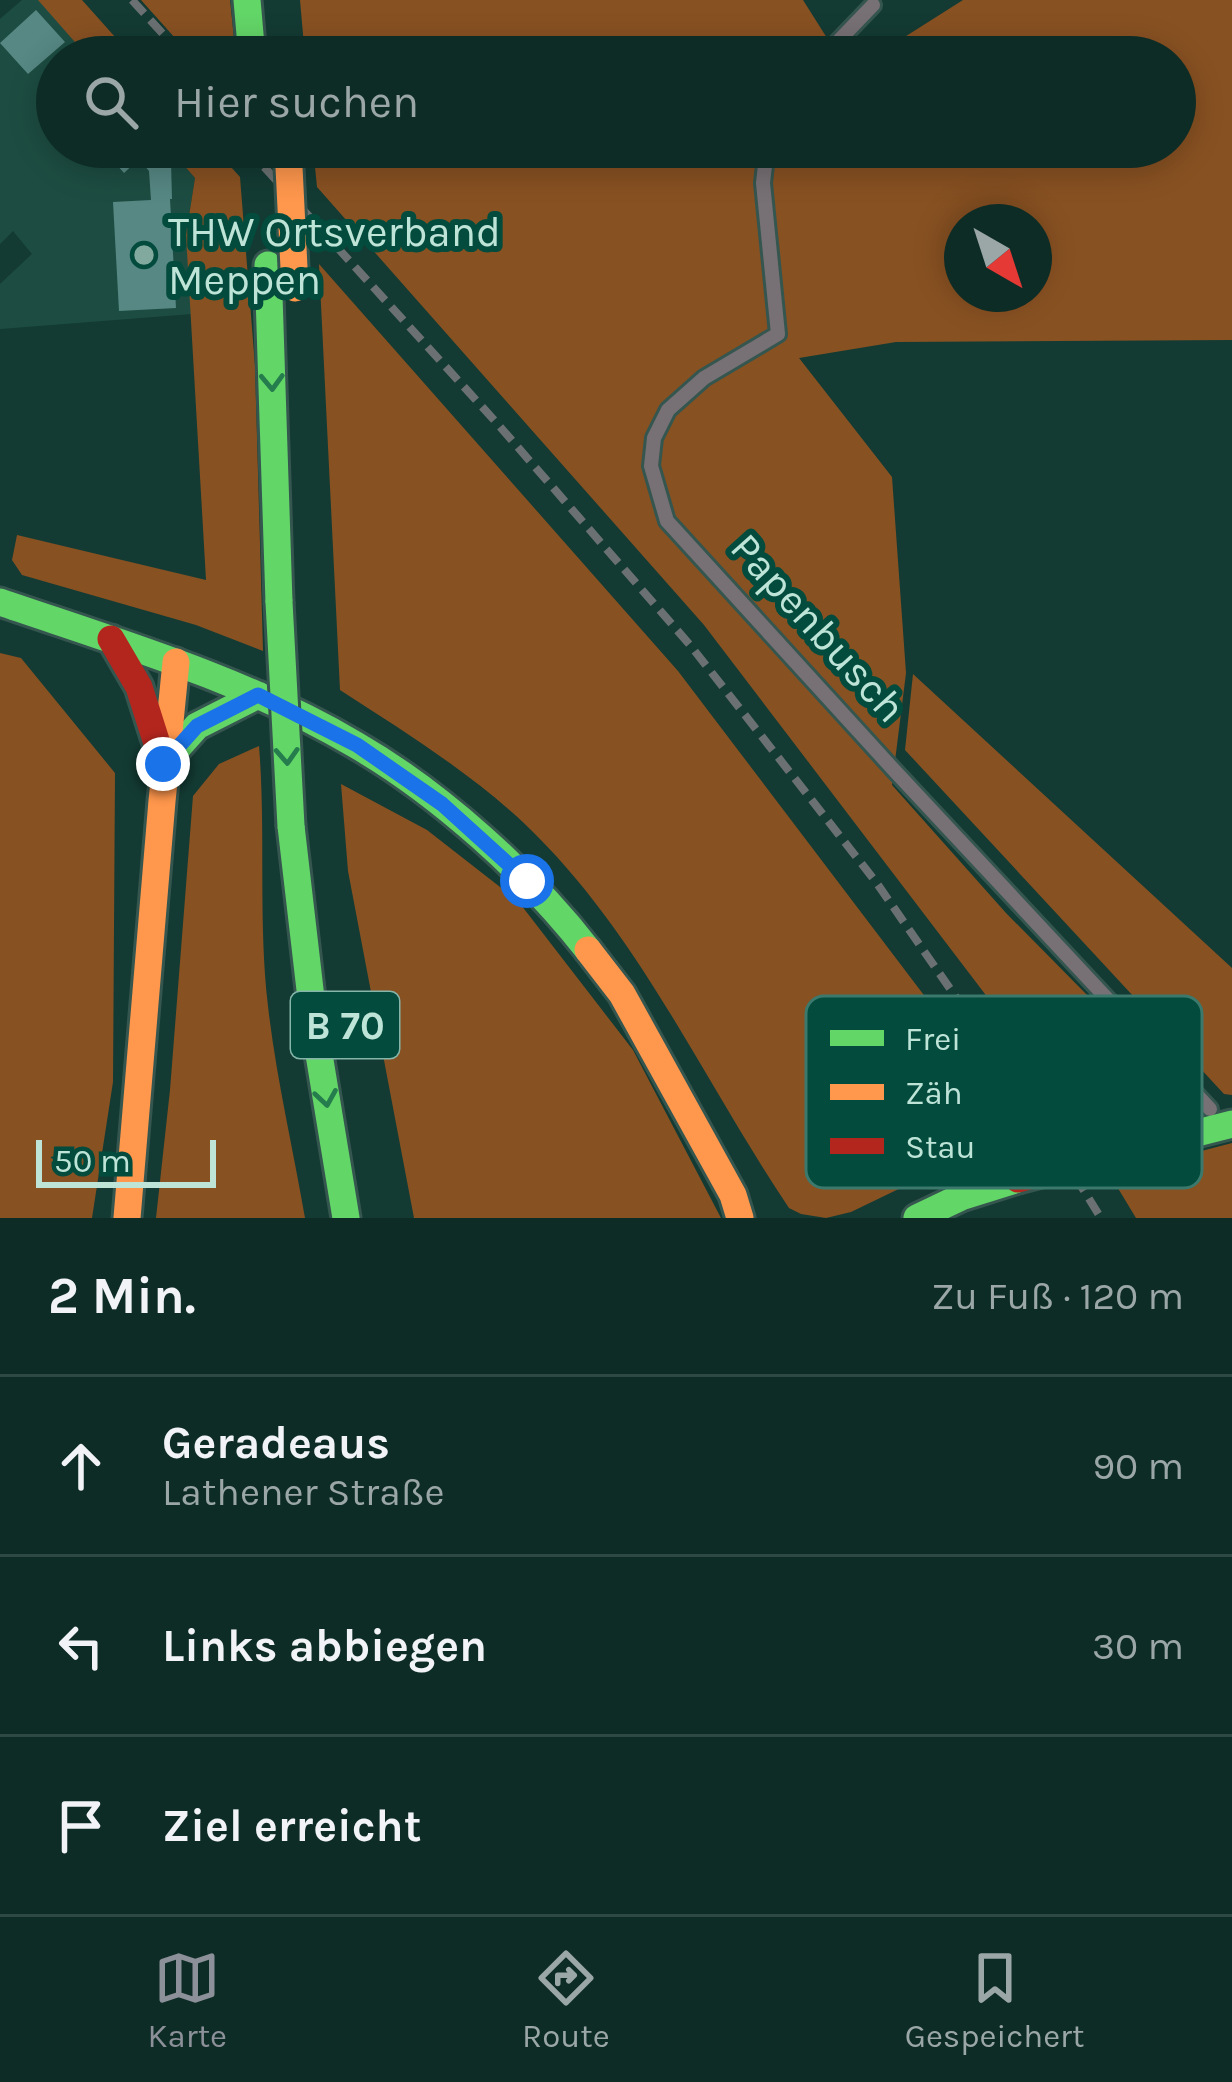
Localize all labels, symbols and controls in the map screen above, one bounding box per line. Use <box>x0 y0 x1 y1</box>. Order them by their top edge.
search box <box>36 36 1196 168</box>
icon: search <box>78 69 144 135</box>
text: Hier suchen <box>174 76 419 128</box>
north arrow <box>944 204 1052 312</box>
place label: THW Ortsverband Meppen <box>168 207 501 305</box>
marker: THW Ortsverband Meppen <box>131 242 157 268</box>
one-way arrow <box>259 373 285 392</box>
street label: Papenbusch <box>720 523 916 733</box>
route end <box>136 737 190 791</box>
one-way arrow <box>274 747 300 766</box>
route start <box>500 854 554 908</box>
road number: B 70 <box>291 992 399 1058</box>
legend <box>806 996 1202 1188</box>
text: Frei <box>905 1020 961 1058</box>
text: Zäh <box>905 1074 963 1112</box>
one-way arrow <box>312 1087 337 1107</box>
text: Stau <box>905 1128 976 1166</box>
scale bar <box>36 1134 216 1187</box>
text: 50 m <box>54 1142 131 1180</box>
text: 2 Min. <box>48 1266 196 1326</box>
text: Zu Fuß · 120 m <box>931 1273 1184 1319</box>
text: Geradeaus <box>162 1417 390 1469</box>
icon: ahead <box>48 1433 114 1499</box>
text: 90 m <box>1092 1443 1184 1489</box>
text: Lathener Straße <box>162 1469 445 1515</box>
icon: left <box>48 1613 114 1679</box>
text: Links abbiegen <box>162 1620 487 1672</box>
text: 30 m <box>1092 1623 1184 1669</box>
icon: arrive <box>48 1793 114 1859</box>
text: Ziel erreicht <box>162 1800 421 1852</box>
tab: Karte <box>148 1945 227 2055</box>
tab: Route <box>522 1945 610 2055</box>
tab: Gespeichert <box>905 1945 1084 2055</box>

